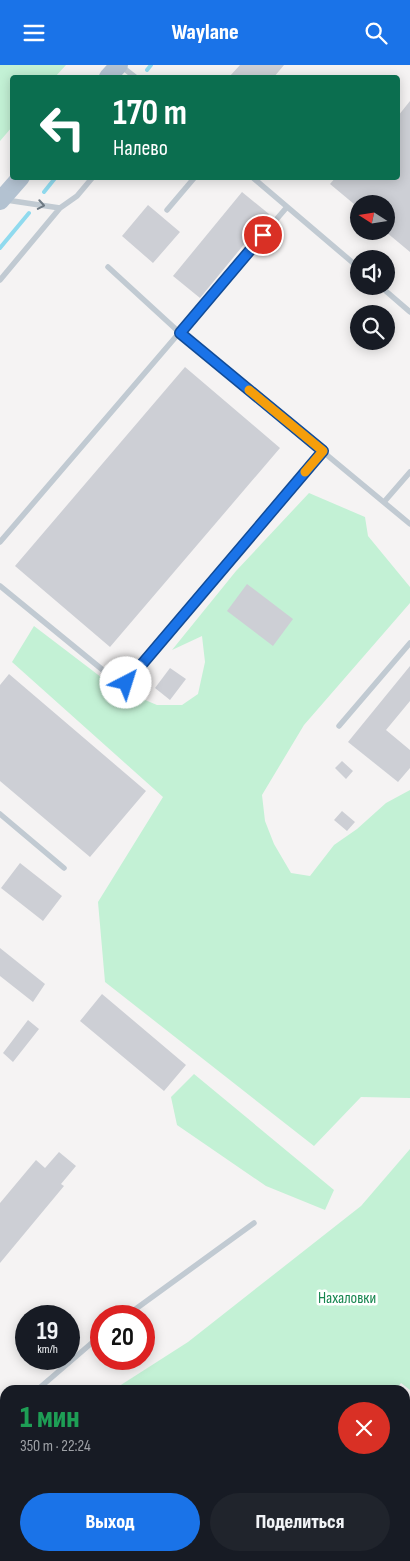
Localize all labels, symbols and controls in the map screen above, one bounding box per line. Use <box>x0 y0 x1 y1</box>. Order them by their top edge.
icon: menu <box>20 19 48 47</box>
text: Waylane <box>171 19 239 46</box>
icon: search <box>362 19 390 47</box>
text: 170 m <box>113 92 187 135</box>
icon: left <box>30 95 95 160</box>
text: Налево <box>113 135 168 162</box>
north arrow <box>350 195 395 240</box>
map controls <box>350 195 395 350</box>
one-way arrow <box>37 200 46 210</box>
pin <box>242 214 284 256</box>
icon: arrive <box>249 221 277 249</box>
button: sound <box>350 250 395 295</box>
button: search <box>350 305 395 350</box>
position arrow <box>99 656 151 708</box>
park label: Нахаловки <box>318 1289 376 1308</box>
speed limit sign: 20 <box>90 1305 155 1370</box>
text: 19 <box>37 1316 58 1347</box>
text: km/h <box>37 1342 58 1357</box>
text: 1 мин <box>20 1400 80 1436</box>
button: close <box>338 1402 390 1454</box>
text: 350 m · 22:24 <box>20 1437 91 1456</box>
button: Выход <box>20 1493 200 1551</box>
button: Поделиться <box>210 1493 390 1551</box>

